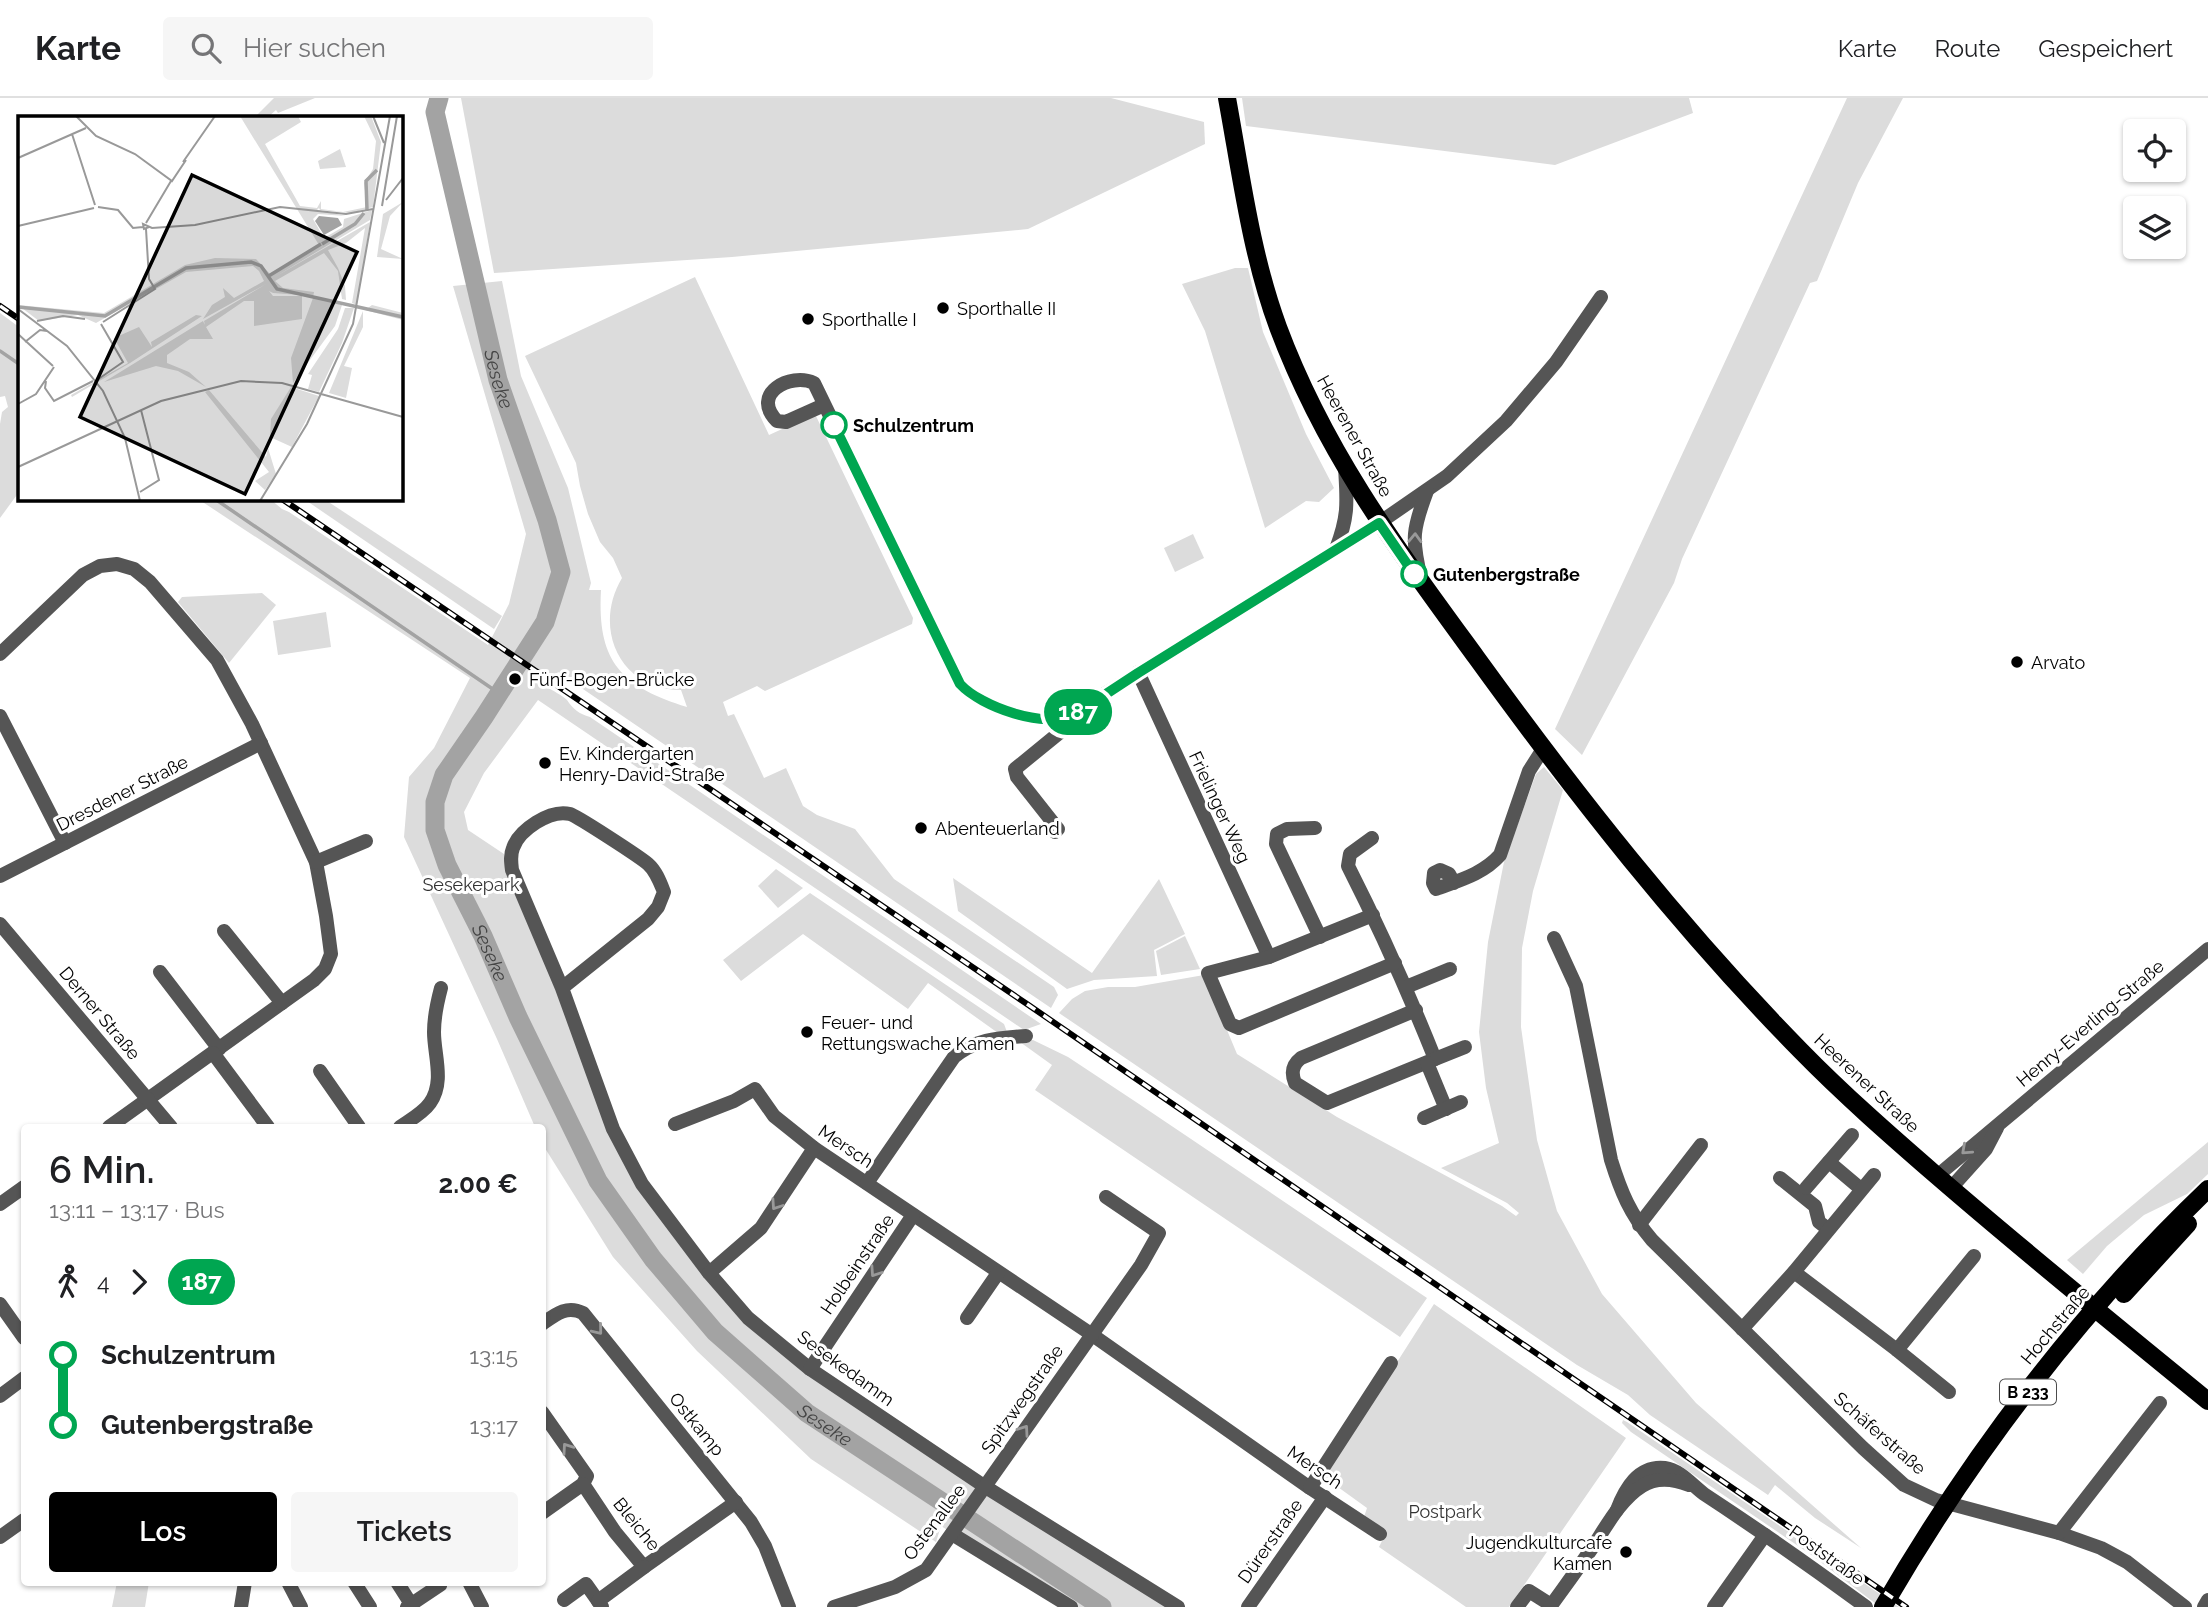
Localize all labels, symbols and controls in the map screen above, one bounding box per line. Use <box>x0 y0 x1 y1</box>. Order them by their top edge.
search box <box>163 17 653 80</box>
text: Karte <box>35 29 121 68</box>
icon: search <box>187 29 225 67</box>
text: Hier suchen <box>243 33 386 63</box>
text: Karte <box>1838 34 1897 63</box>
text: Route <box>1935 34 2000 63</box>
text: Gespeichert <box>2038 34 2173 63</box>
inset map <box>18 116 402 500</box>
map controls <box>2123 119 2186 259</box>
button: locate <box>2123 119 2186 182</box>
button: layers <box>2123 196 2186 259</box>
place label: Sporthalle II <box>957 298 1056 319</box>
marker: Sporthalle II <box>935 300 951 316</box>
place label: Sporthalle I <box>822 309 917 330</box>
marker: Sporthalle I <box>800 311 816 327</box>
water label: Seseke <box>480 346 518 411</box>
street label: Heerener Straße <box>1313 372 1397 501</box>
marker: Schulzentrum <box>821 412 847 438</box>
place label: Schulzentrum <box>853 415 974 436</box>
one-way arrow <box>1407 532 1422 543</box>
marker: Gutenbergstraße <box>1401 561 1427 587</box>
place label: Gutenbergstraße <box>1433 564 1580 585</box>
place label: Arvato <box>2031 652 2085 673</box>
marker: Arvato <box>2009 654 2025 670</box>
place label: Fünf-Bogen-Brücke <box>529 669 695 690</box>
marker: Fünf-Bogen-Brücke <box>507 671 523 687</box>
line badge: 187 <box>1038 689 1118 735</box>
text: 187 <box>1058 697 1098 726</box>
place label: Ev. Kindergarten Henry-David-Straße <box>559 743 725 785</box>
street label: Frielinger Weg <box>1185 748 1255 866</box>
street label: Dresdener Straße <box>53 751 192 835</box>
marker: Ev. Kindergarten Henry-David-Straße <box>537 755 553 771</box>
place label: Abenteuerland <box>935 818 1060 839</box>
marker: Abenteuerland <box>913 820 929 836</box>
park label: Sesekepark <box>422 874 520 895</box>
water label: Seseke <box>467 919 512 985</box>
street label: Henry-Everling-Straße <box>2012 955 2168 1091</box>
street label: Derner Straße <box>55 962 145 1064</box>
place label: Feuer- und Rettungswache Kamen <box>821 1012 1015 1054</box>
marker: Feuer- und Rettungswache Kamen <box>799 1024 815 1040</box>
street label: Heerener Straße <box>1810 1029 1924 1137</box>
street label: Mersch <box>815 1120 877 1172</box>
one-way arrow <box>1961 1141 1974 1154</box>
text: 6 Min. <box>49 1147 155 1192</box>
text: 2.00 € <box>439 1169 518 1199</box>
text: 13:11 – 13:17 · Bus <box>49 1196 225 1223</box>
one-way arrow <box>772 1197 784 1210</box>
street label: Holbeinstraße <box>816 1210 898 1318</box>
icon: walk <box>49 1263 87 1301</box>
icon: forward <box>120 1263 158 1301</box>
one-way arrow <box>871 1264 883 1277</box>
text: 187 <box>182 1267 221 1296</box>
text: 4 <box>97 1268 110 1295</box>
street label: Hochstraße <box>2016 1281 2094 1368</box>
one-way arrow <box>590 1322 602 1335</box>
street label: Sesekedamm <box>794 1326 898 1410</box>
text: Schulzentrum <box>101 1340 276 1370</box>
street label: Spitzwegstraße <box>977 1340 1068 1458</box>
text: 13:15 <box>469 1342 518 1369</box>
road number: B 233 <box>2000 1380 2056 1404</box>
street label: Schäferstraße <box>1830 1387 1931 1479</box>
street label: Ostkamp <box>665 1388 729 1460</box>
water label: Seseke <box>792 1398 856 1451</box>
text: Gutenbergstraße <box>101 1410 313 1440</box>
text: 13:17 <box>470 1412 518 1439</box>
one-way arrow <box>1016 1425 1028 1438</box>
street label: Mersch <box>1284 1441 1346 1493</box>
one-way arrow <box>563 1443 575 1456</box>
street label: Ostenallee <box>899 1479 970 1564</box>
button: Los <box>49 1492 277 1572</box>
button: Tickets <box>291 1492 518 1572</box>
street label: Bleiche <box>609 1493 665 1555</box>
street label: Dürerstraße <box>1233 1495 1307 1587</box>
park label: Postpark <box>1408 1501 1482 1522</box>
street label: Poststraße <box>1785 1521 1869 1590</box>
place label: Jugendkulturcafe Kamen <box>1466 1532 1612 1574</box>
marker: Jugendkulturcafe Kamen <box>1618 1544 1634 1560</box>

